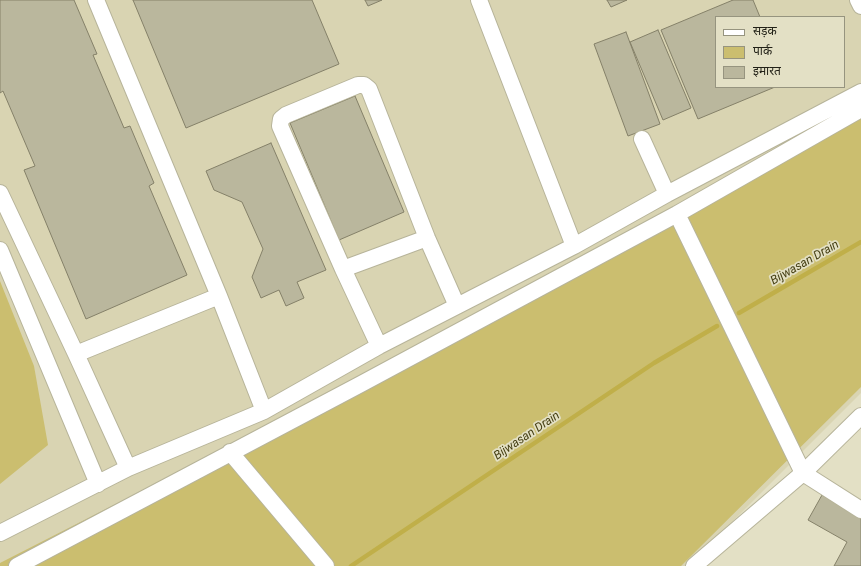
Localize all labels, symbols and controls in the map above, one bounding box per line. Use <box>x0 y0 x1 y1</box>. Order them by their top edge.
legend <box>715 16 845 88</box>
text: सड़क <box>753 24 777 38</box>
text: पार्क <box>753 44 772 58</box>
text: इमारत <box>753 64 781 78</box>
water label: Bijwasan Drain <box>768 238 842 288</box>
water label: Bijwasan Drain <box>491 409 563 463</box>

